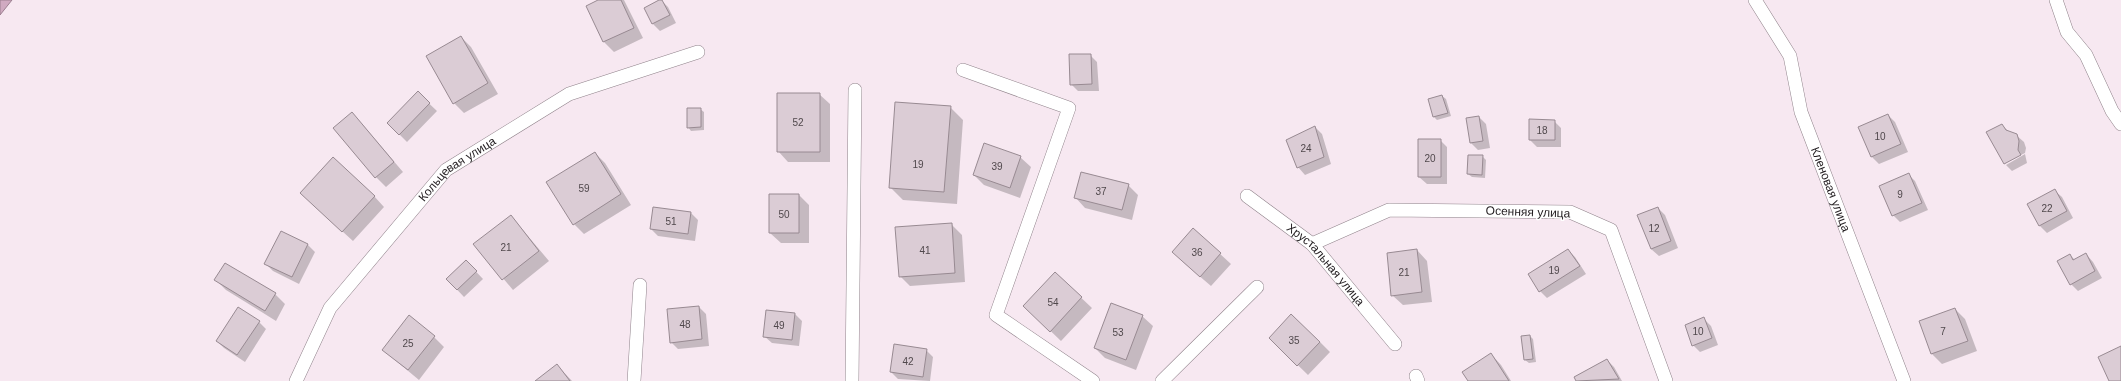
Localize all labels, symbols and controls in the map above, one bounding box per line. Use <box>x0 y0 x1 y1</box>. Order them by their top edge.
house number: 52 <box>792 117 804 128</box>
house number: 18 <box>1536 125 1548 136</box>
house number: 10 <box>1874 131 1886 142</box>
street label: Кольцевая улица <box>416 134 499 204</box>
house number: 24 <box>1300 143 1312 154</box>
street label: Кленовая улица <box>1808 145 1853 234</box>
house number: 20 <box>1424 153 1436 164</box>
house number: 19 <box>912 159 924 170</box>
house number: 39 <box>991 161 1003 172</box>
house number: 59 <box>578 183 590 194</box>
house number: 37 <box>1095 186 1107 197</box>
house number: 9 <box>1897 189 1903 200</box>
house number: 22 <box>2041 203 2053 214</box>
street label: Осенняя улица <box>1485 204 1571 220</box>
house number: 50 <box>778 209 790 220</box>
house number: 51 <box>665 216 677 227</box>
street label: Хрустальная улица <box>1284 221 1368 309</box>
house number: 12 <box>1648 223 1660 234</box>
house number: 21 <box>500 242 512 253</box>
house number: 41 <box>919 245 931 256</box>
house number: 36 <box>1191 247 1203 258</box>
house number: 19 <box>1548 265 1560 276</box>
house number: 21 <box>1398 267 1410 278</box>
house number: 54 <box>1047 297 1059 308</box>
house number: 48 <box>679 319 691 330</box>
house number: 49 <box>773 320 785 331</box>
house number: 10 <box>1692 326 1704 337</box>
house number: 7 <box>1940 326 1946 337</box>
house number: 53 <box>1112 327 1124 338</box>
house number: 35 <box>1288 335 1300 346</box>
house number: 25 <box>402 338 414 349</box>
house number: 42 <box>902 356 914 367</box>

